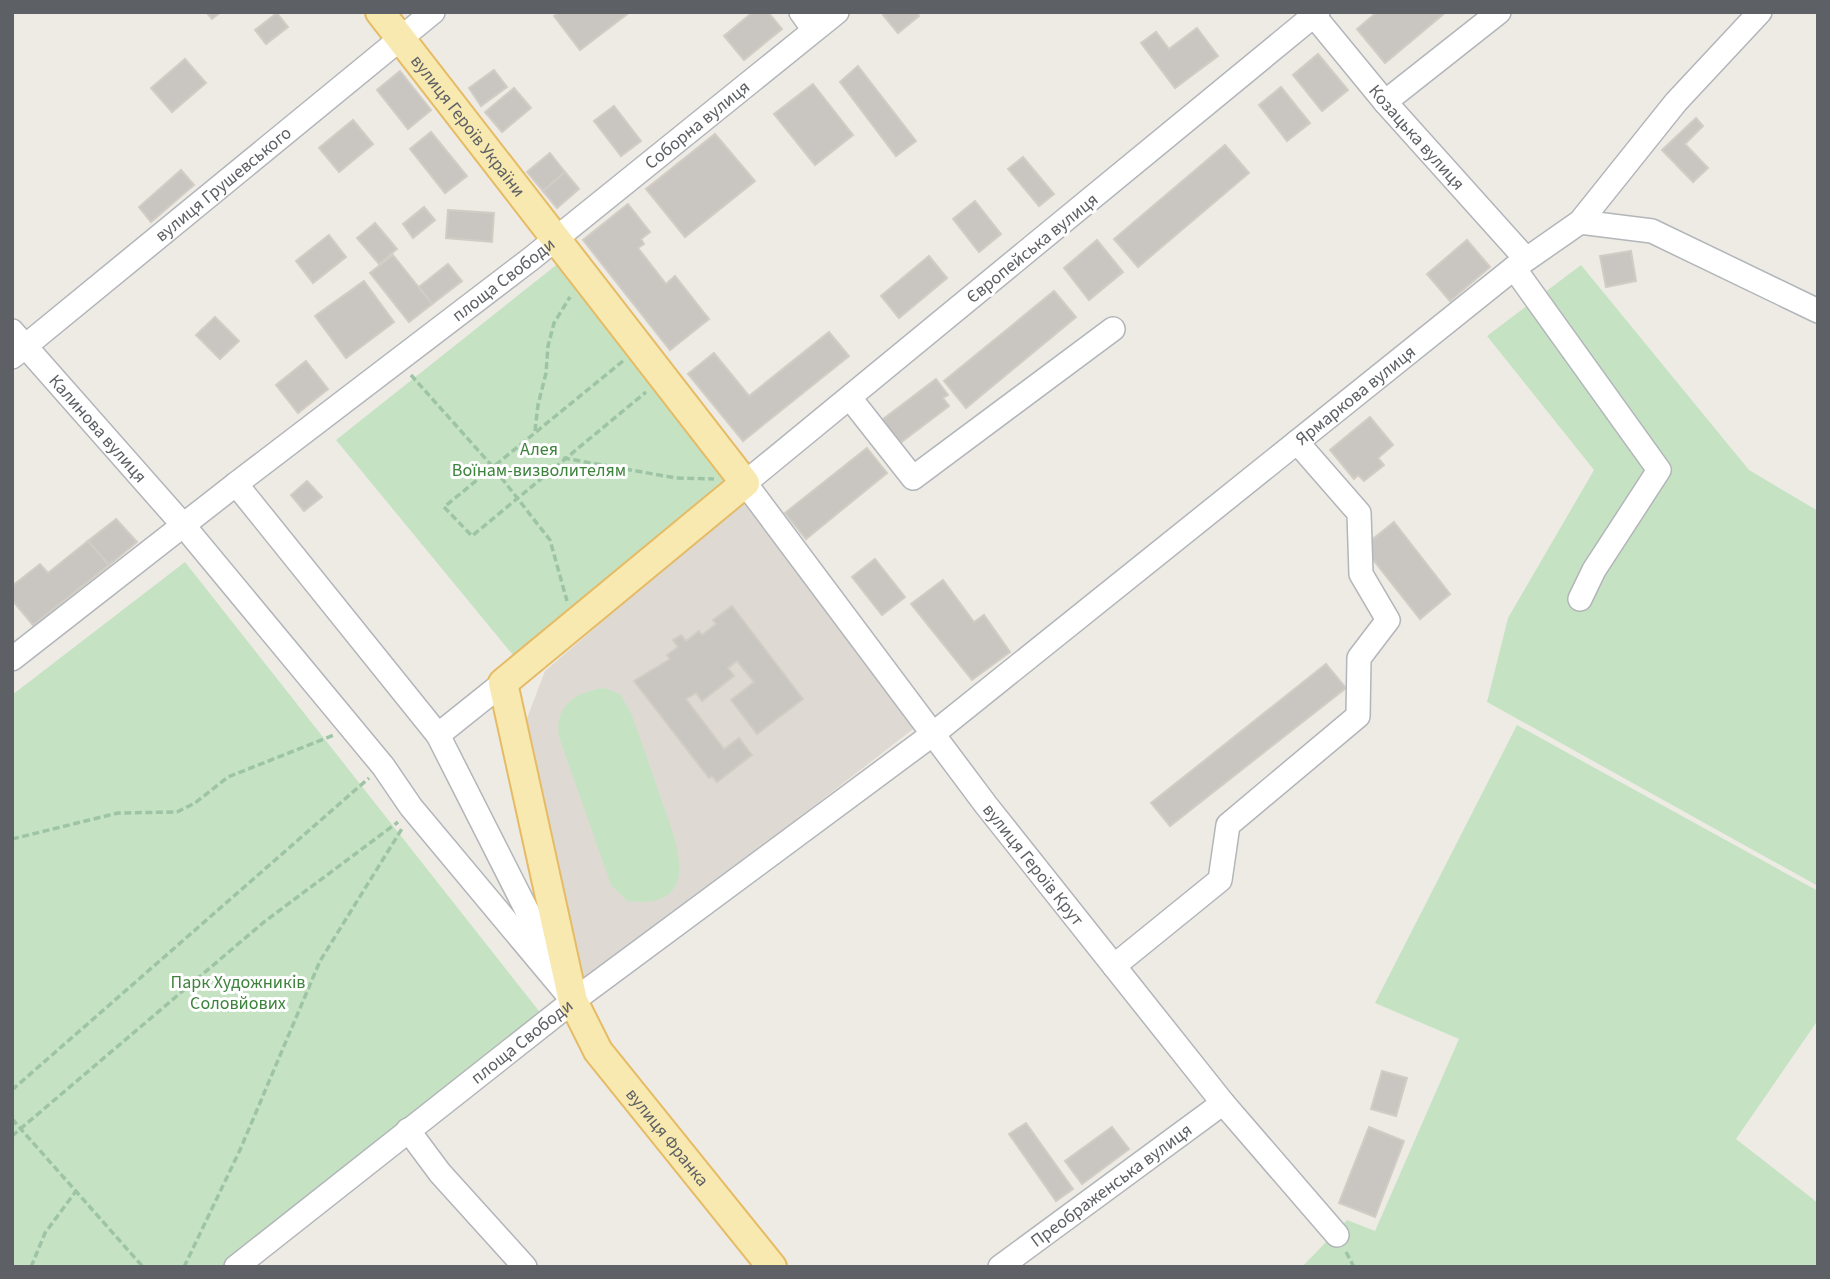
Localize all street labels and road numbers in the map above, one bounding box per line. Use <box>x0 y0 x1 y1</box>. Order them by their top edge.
street label: вулиця Героїв України <box>405 50 531 203</box>
street label: Соборна вулиця <box>639 75 755 175</box>
street label: Козацька вулиця <box>1363 79 1470 196</box>
street label: вулиця Грушевського <box>150 121 297 248</box>
street label: Європейська вулиця <box>961 187 1104 309</box>
street label: площа Свободи <box>447 232 561 328</box>
street label: Ярмаркова вулиця <box>1290 340 1421 452</box>
street label: Калинова вулиця <box>43 369 152 489</box>
street label: вулиця Героїв Крут <box>976 798 1089 931</box>
street label: площа Свободи <box>466 994 579 1090</box>
street label: вулиця Франка <box>620 1083 714 1192</box>
street label: Преображенська вулиця <box>1026 1118 1197 1253</box>

